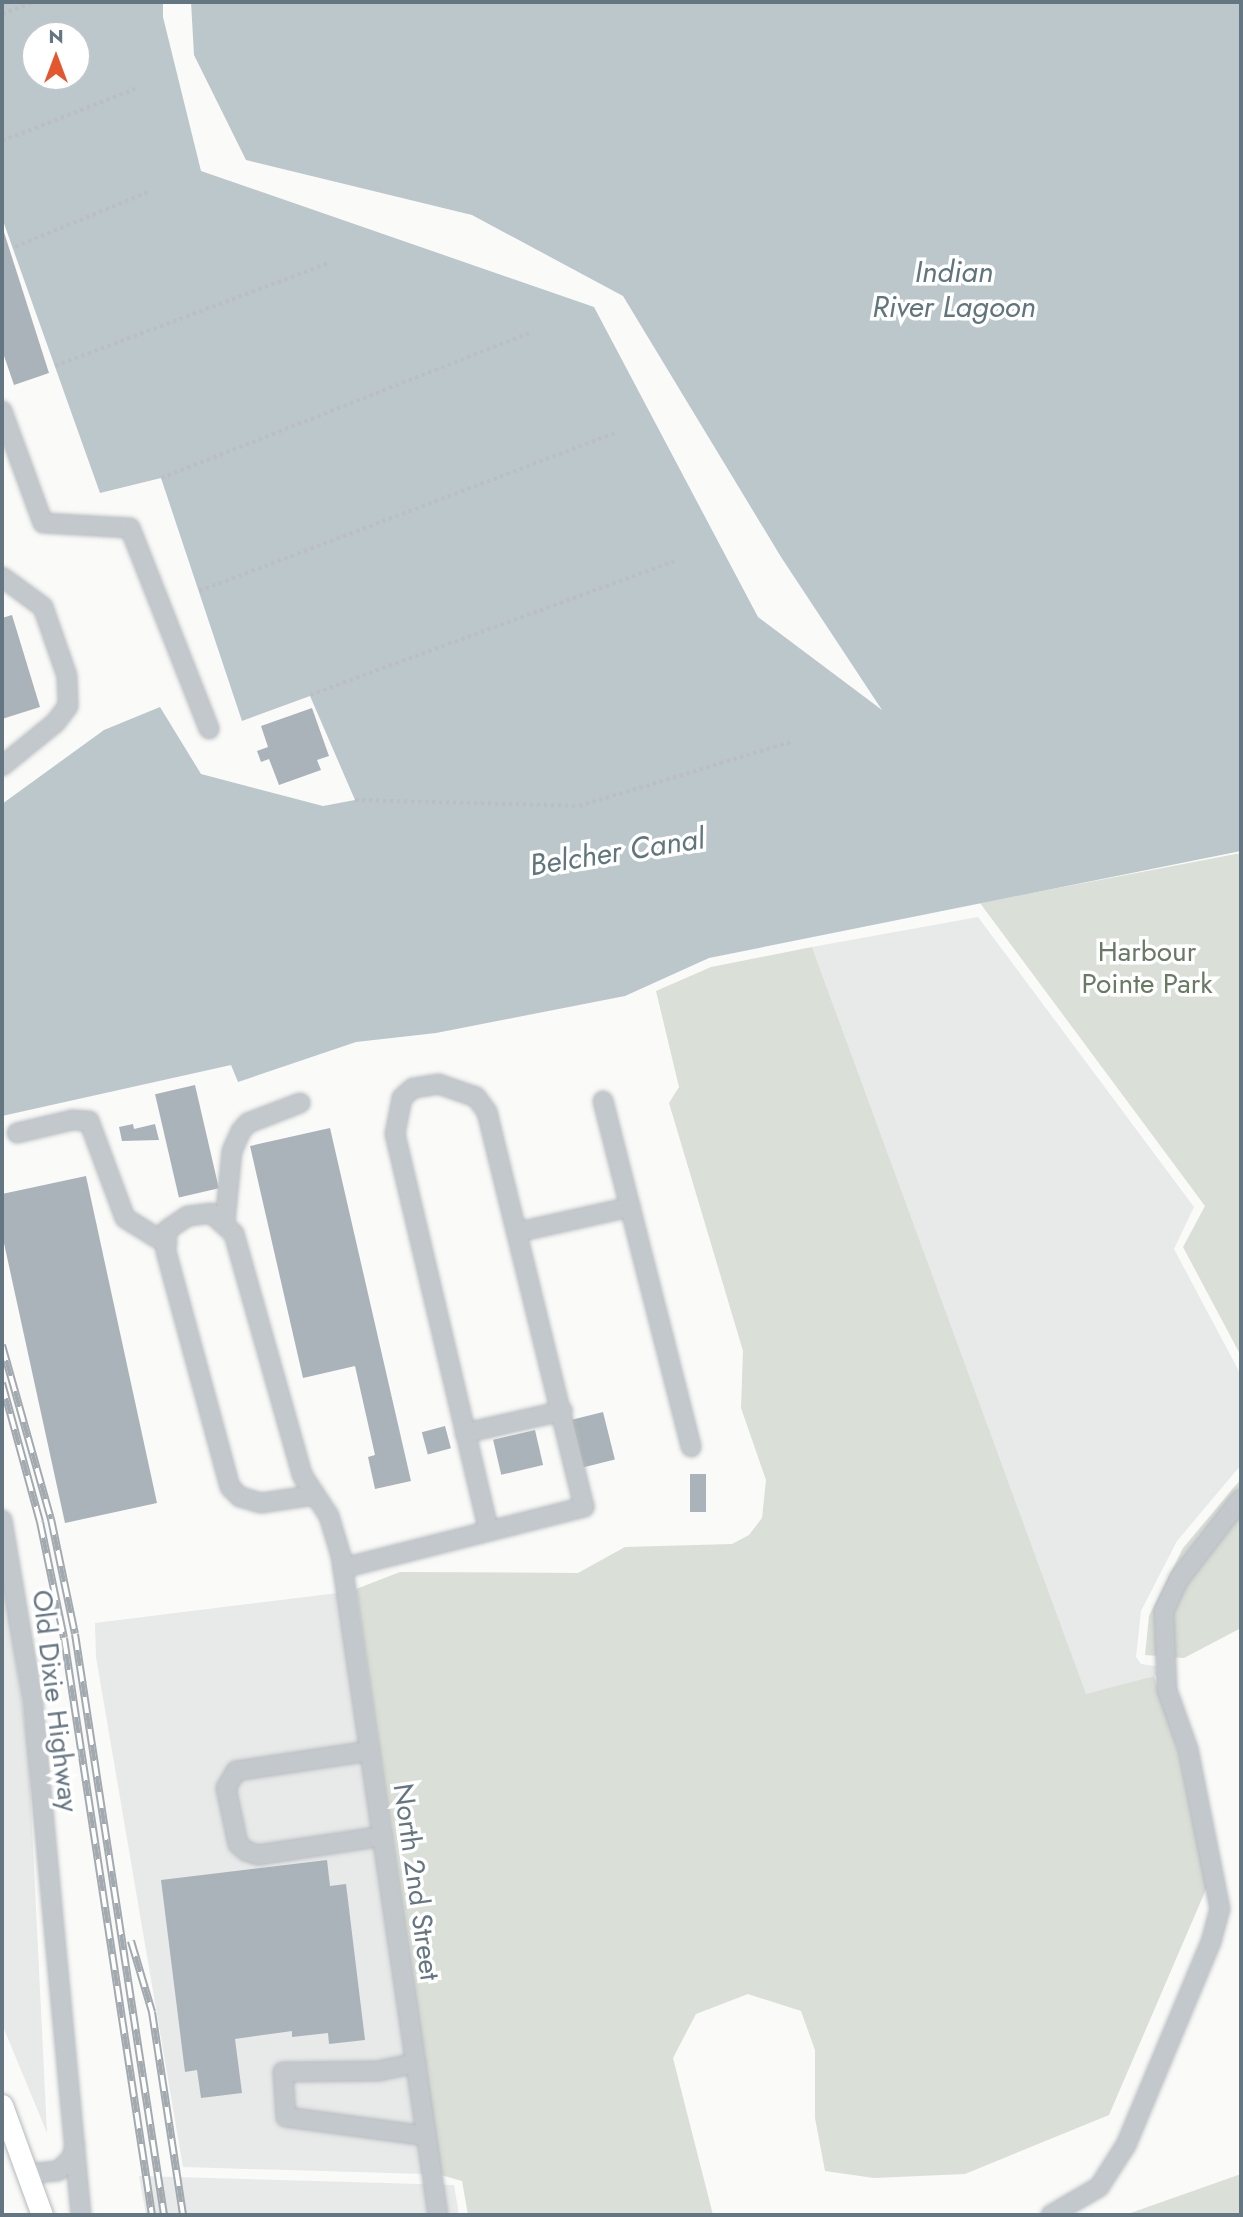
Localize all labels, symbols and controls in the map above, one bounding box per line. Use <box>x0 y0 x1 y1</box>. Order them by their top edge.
north arrow <box>21 21 91 91</box>
text: N <box>48 23 64 50</box>
water label: Indian River Lagoon <box>872 254 1036 324</box>
water label: Belcher Canal <box>527 820 707 884</box>
park label: Harbour Pointe Park <box>1081 935 1213 1001</box>
street label: Old Dixie Highway <box>25 1588 85 1814</box>
street label: North 2nd Street <box>386 1782 446 1982</box>

